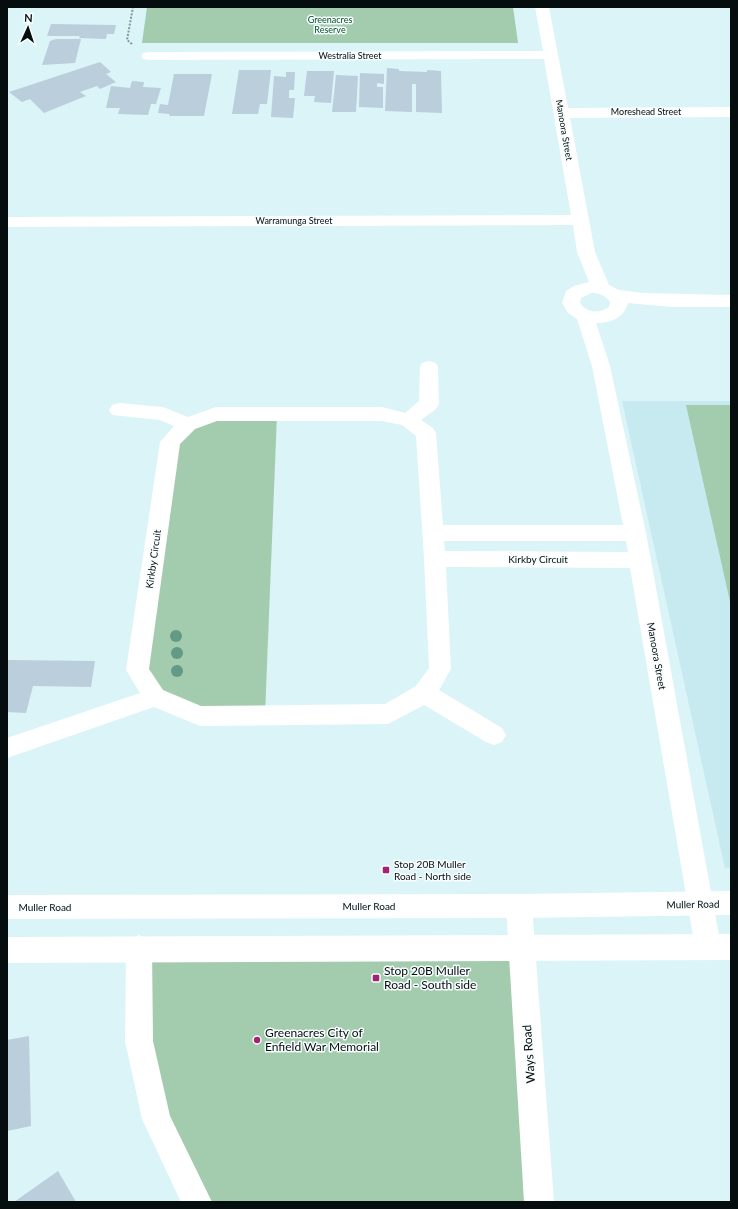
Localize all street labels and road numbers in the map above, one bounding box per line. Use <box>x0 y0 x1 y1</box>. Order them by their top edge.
street label: Westralia Street <box>318 50 382 61</box>
street label: Manoora Street <box>554 99 575 162</box>
street label: Moreshead Street <box>611 106 682 117</box>
street label: Warramunga Street <box>256 215 333 226</box>
street label: Kirkby Circuit <box>143 528 163 589</box>
street label: Kirkby Circuit <box>508 553 568 565</box>
street label: Manoora Street <box>645 621 669 691</box>
street label: Muller Road <box>666 898 720 910</box>
street label: Muller Road <box>343 900 395 912</box>
street label: Muller Road <box>19 901 71 913</box>
street label: Ways Road <box>519 1024 538 1084</box>

